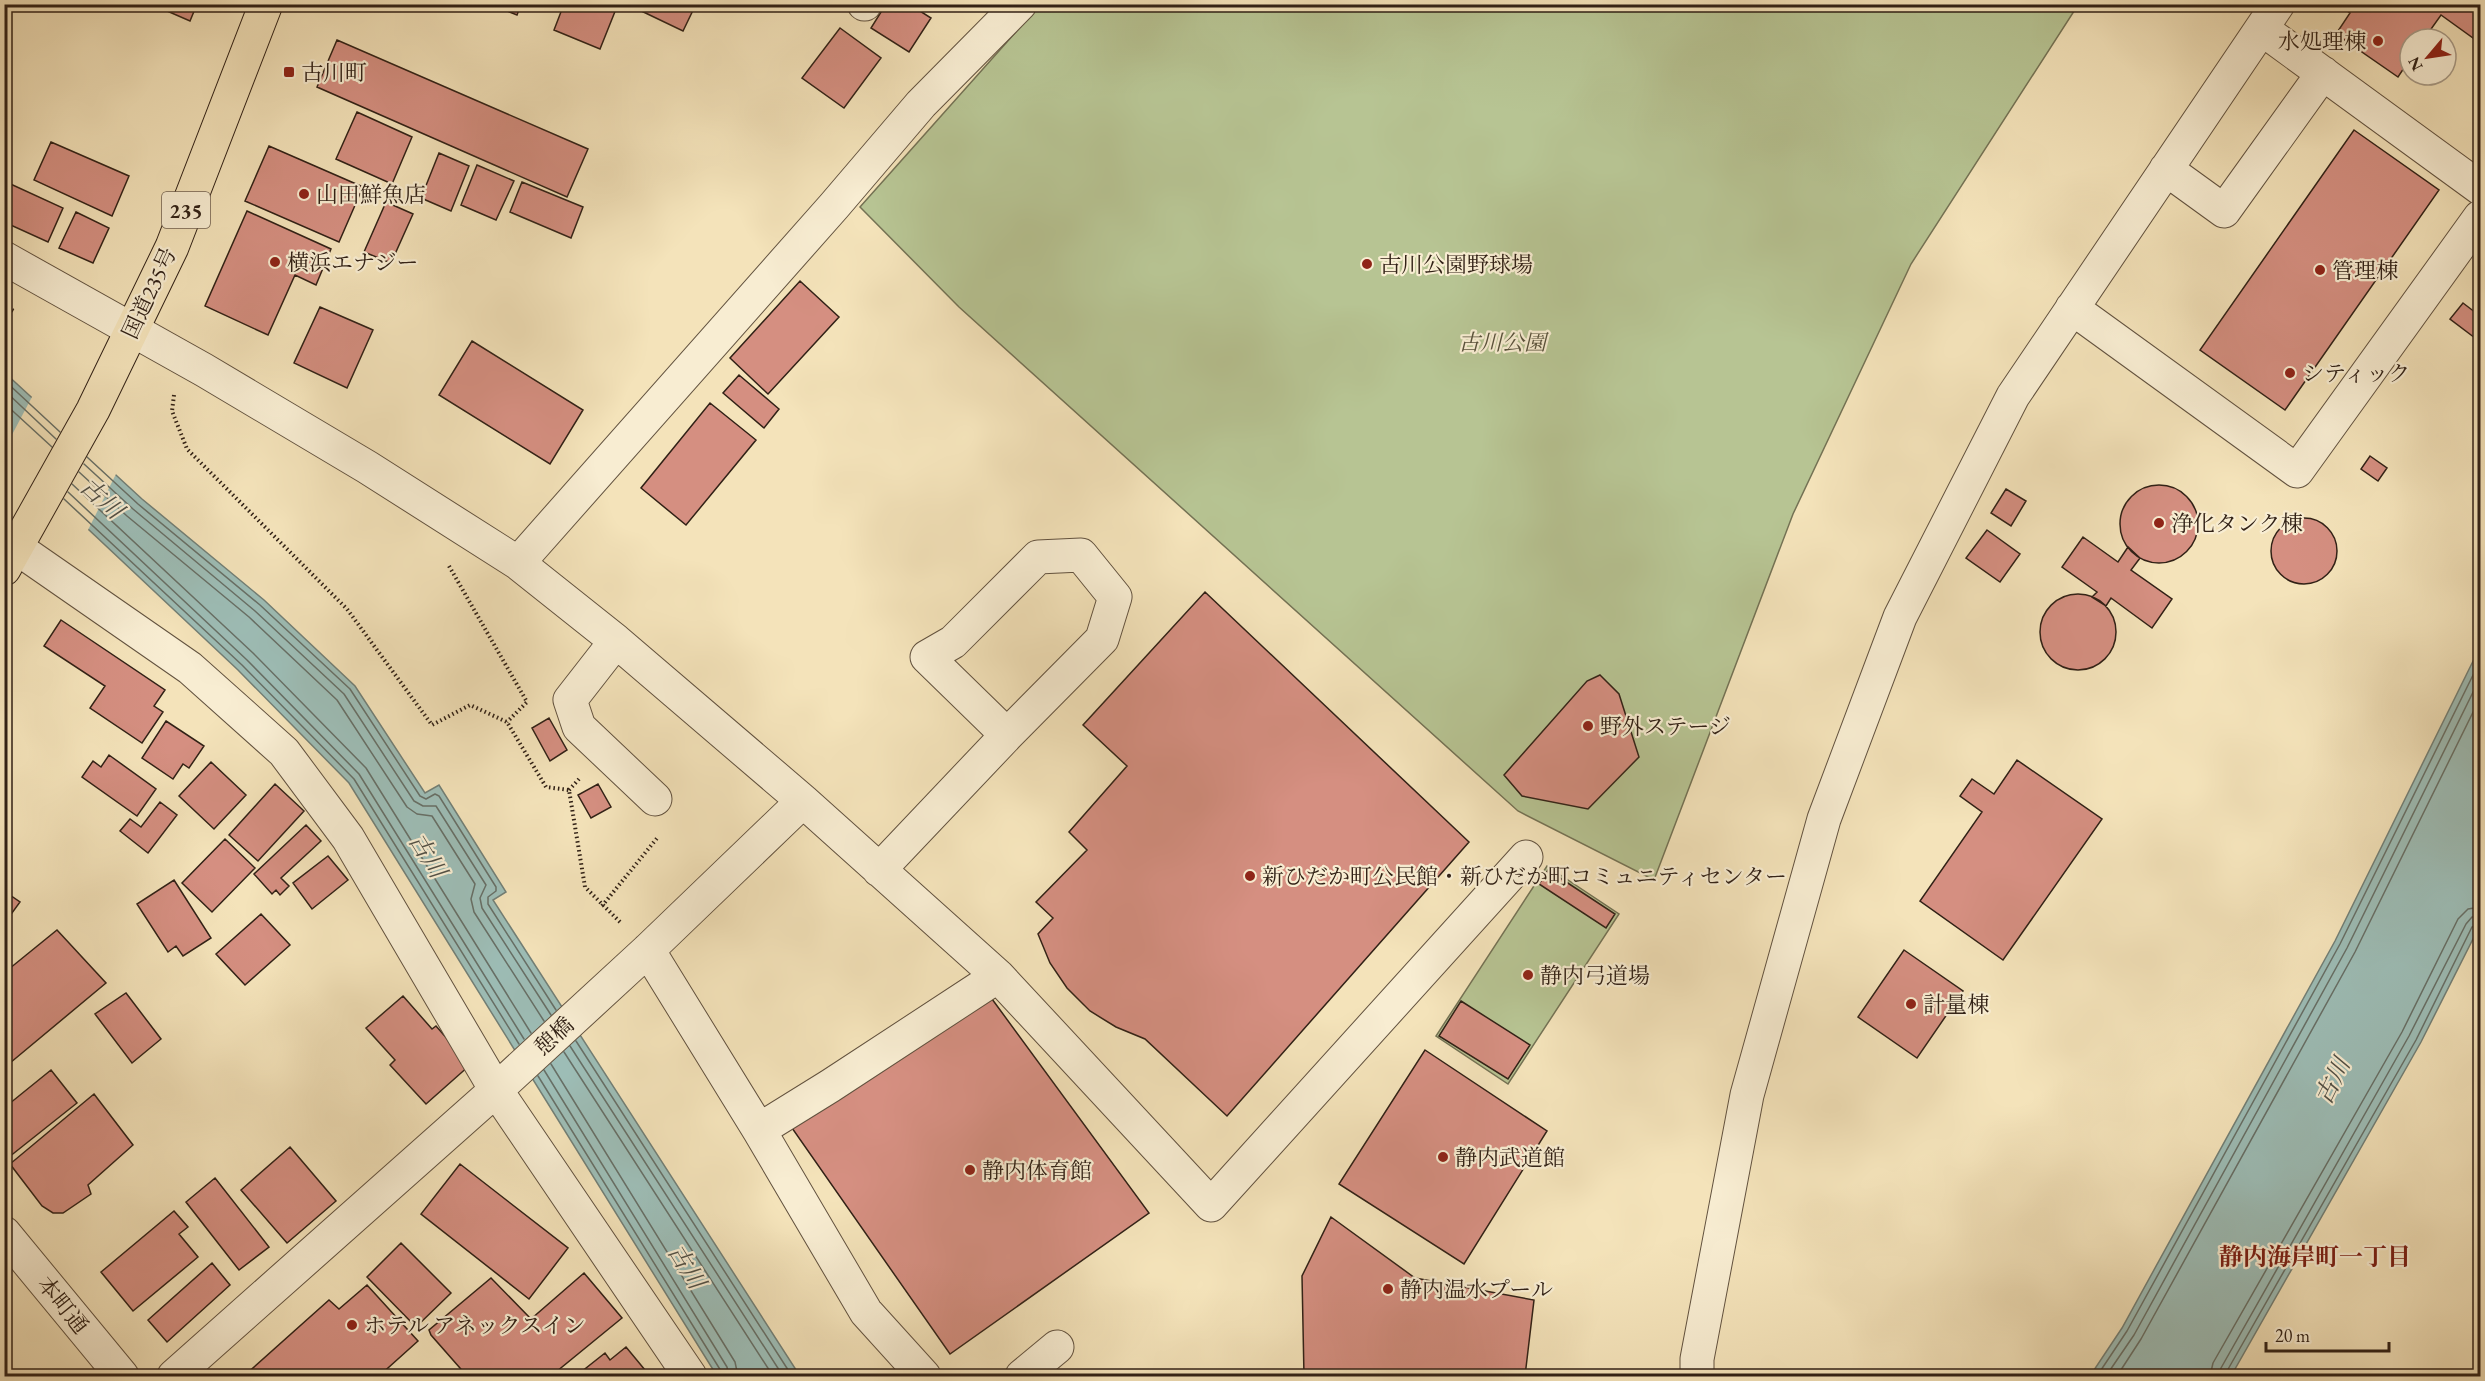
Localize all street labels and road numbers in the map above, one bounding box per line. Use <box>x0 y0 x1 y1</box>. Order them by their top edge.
road number: 235 <box>162 192 210 228</box>
street label: 国道235号 <box>115 243 183 343</box>
street label: 憩橋 <box>528 1010 580 1062</box>
street label: 本町通 <box>31 1270 95 1340</box>

